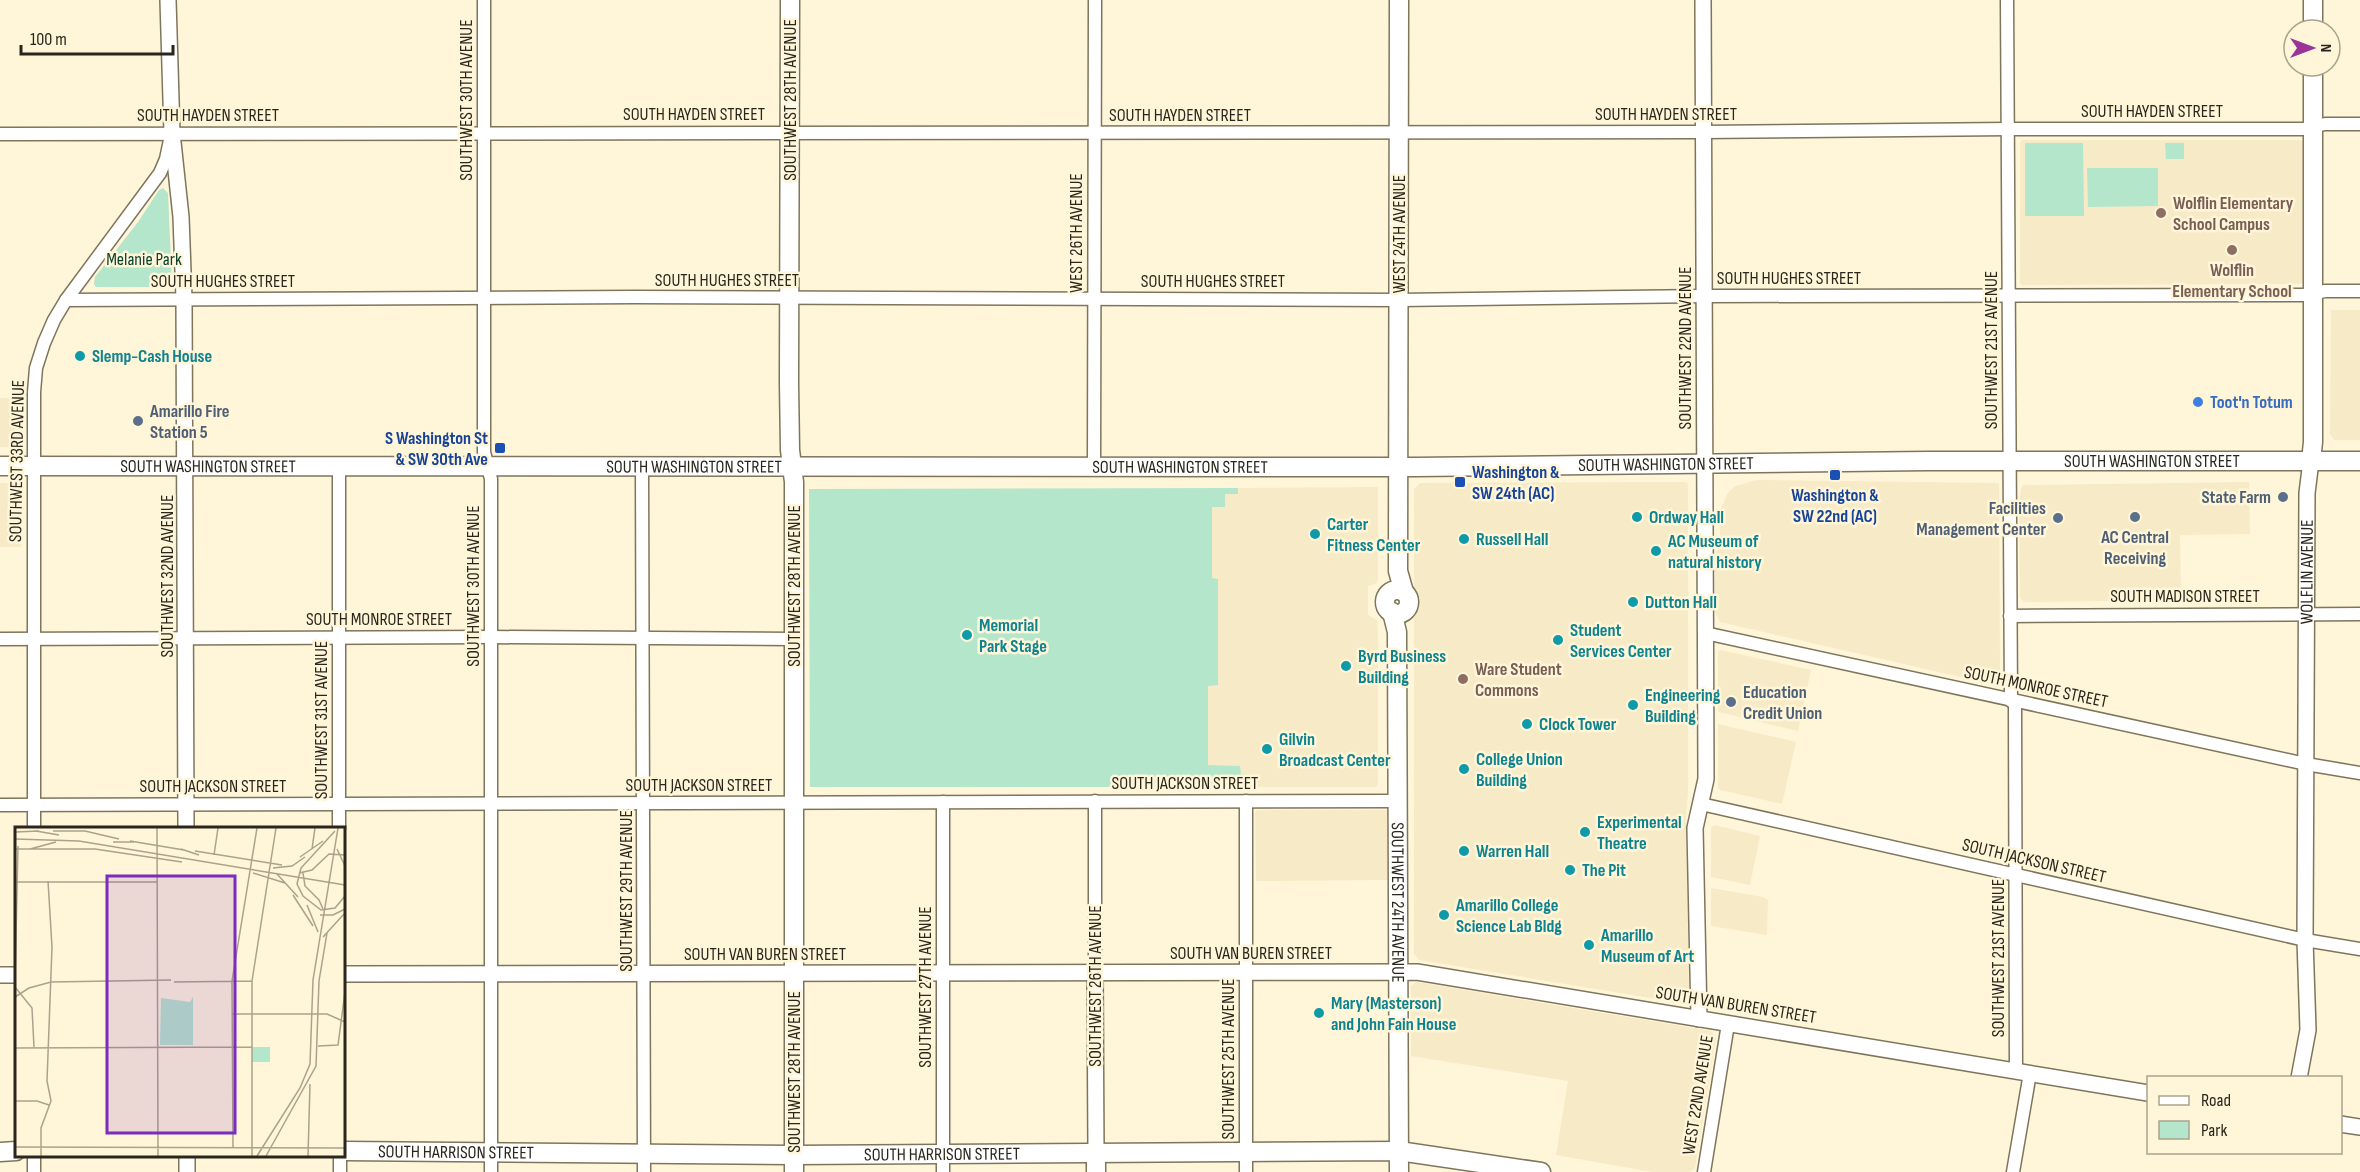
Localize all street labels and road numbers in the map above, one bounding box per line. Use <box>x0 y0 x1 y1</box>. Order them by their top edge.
street label: SOUTHWEST 30TH AVENUE <box>456 19 477 181</box>
street label: SOUTHWEST 28TH AVENUE <box>780 19 801 181</box>
street label: SOUTH HAYDEN STREET <box>2081 101 2223 122</box>
street label: SOUTH HAYDEN STREET <box>623 104 765 125</box>
street label: SOUTH HAYDEN STREET <box>1595 104 1737 125</box>
street label: SOUTH HAYDEN STREET <box>137 105 279 126</box>
street label: SOUTH HAYDEN STREET <box>1109 105 1251 126</box>
street label: WEST 26TH AVENUE <box>1066 173 1087 293</box>
street label: WEST 24TH AVENUE <box>1389 175 1410 293</box>
street label: SOUTHWEST 22ND AVENUE <box>1675 267 1696 429</box>
street label: SOUTH HUGHES STREET <box>1717 268 1861 289</box>
street label: SOUTH HUGHES STREET <box>655 270 799 291</box>
street label: SOUTH HUGHES STREET <box>151 271 295 292</box>
street label: SOUTH HUGHES STREET <box>1141 271 1285 292</box>
street label: SOUTHWEST 21ST AVENUE <box>1981 271 2002 429</box>
street label: SOUTHWEST 33RD AVENUE <box>5 380 29 542</box>
street label: SOUTH WASHINGTON STREET <box>2064 451 2240 472</box>
street label: SOUTH WASHINGTON STREET <box>1578 453 1754 476</box>
street label: SOUTH WASHINGTON STREET <box>120 456 296 477</box>
street label: SOUTH WASHINGTON STREET <box>606 456 782 477</box>
street label: SOUTH WASHINGTON STREET <box>1092 456 1268 477</box>
street label: SOUTHWEST 32ND AVENUE <box>157 495 178 657</box>
street label: SOUTHWEST 30TH AVENUE <box>463 505 484 667</box>
street label: SOUTHWEST 28TH AVENUE <box>784 505 805 667</box>
street label: WOLFLIN AVENUE <box>2296 519 2317 624</box>
street label: SOUTH MADISON STREET <box>2110 586 2260 607</box>
street label: SOUTH MONROE STREET <box>306 609 452 630</box>
street label: SOUTHWEST 31ST AVENUE <box>311 641 332 799</box>
street label: SOUTH MONROE STREET <box>1962 662 2110 712</box>
street label: SOUTH JACKSON STREET <box>1112 773 1258 794</box>
street label: SOUTH JACKSON STREET <box>626 775 772 796</box>
street label: SOUTH JACKSON STREET <box>140 776 286 797</box>
street label: SOUTHWEST 29TH AVENUE <box>616 810 637 972</box>
street label: SOUTHWEST 24TH AVENUE <box>1387 822 1409 983</box>
street label: SOUTH JACKSON STREET <box>1960 834 2108 888</box>
street label: SOUTHWEST 21ST AVENUE <box>1988 879 2009 1037</box>
street label: SOUTHWEST 26TH AVENUE <box>1085 905 1106 1067</box>
street label: SOUTHWEST 27TH AVENUE <box>915 906 936 1068</box>
street label: SOUTH VAN BUREN STREET <box>1170 943 1332 964</box>
street label: SOUTH VAN BUREN STREET <box>684 944 846 965</box>
street label: SOUTHWEST 25TH AVENUE <box>1218 979 1239 1139</box>
street label: SOUTH VAN BUREN STREET <box>1654 982 1818 1028</box>
street label: SOUTHWEST 28TH AVENUE <box>784 991 805 1153</box>
street label: WEST 22ND AVENUE <box>1678 1034 1718 1156</box>
street label: SOUTH HARRISON STREET <box>378 1141 534 1163</box>
street label: SOUTH HARRISON STREET <box>864 1143 1020 1165</box>

